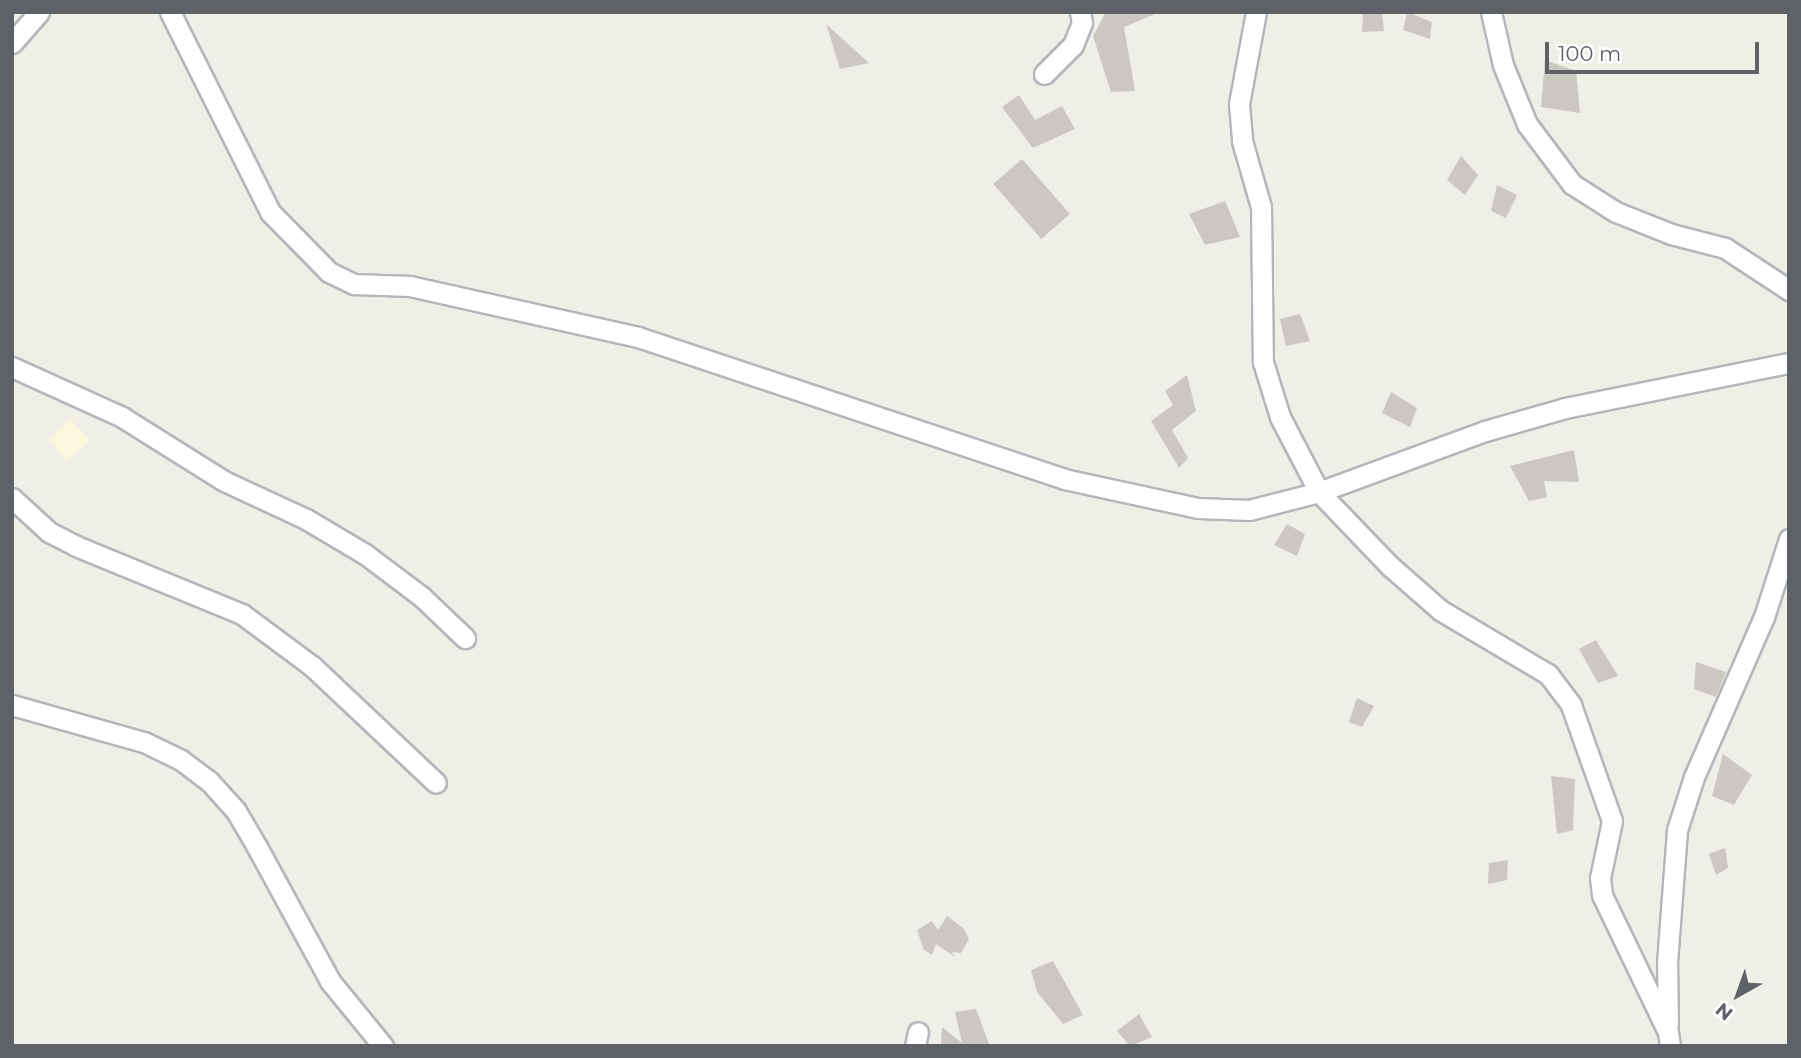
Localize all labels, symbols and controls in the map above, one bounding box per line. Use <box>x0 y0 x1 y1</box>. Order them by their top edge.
scale bar <box>1549 28 1762 72</box>
text: 100 m <box>1558 41 1621 66</box>
north arrow <box>1703 960 1773 1030</box>
text: N <box>1711 998 1737 1025</box>

